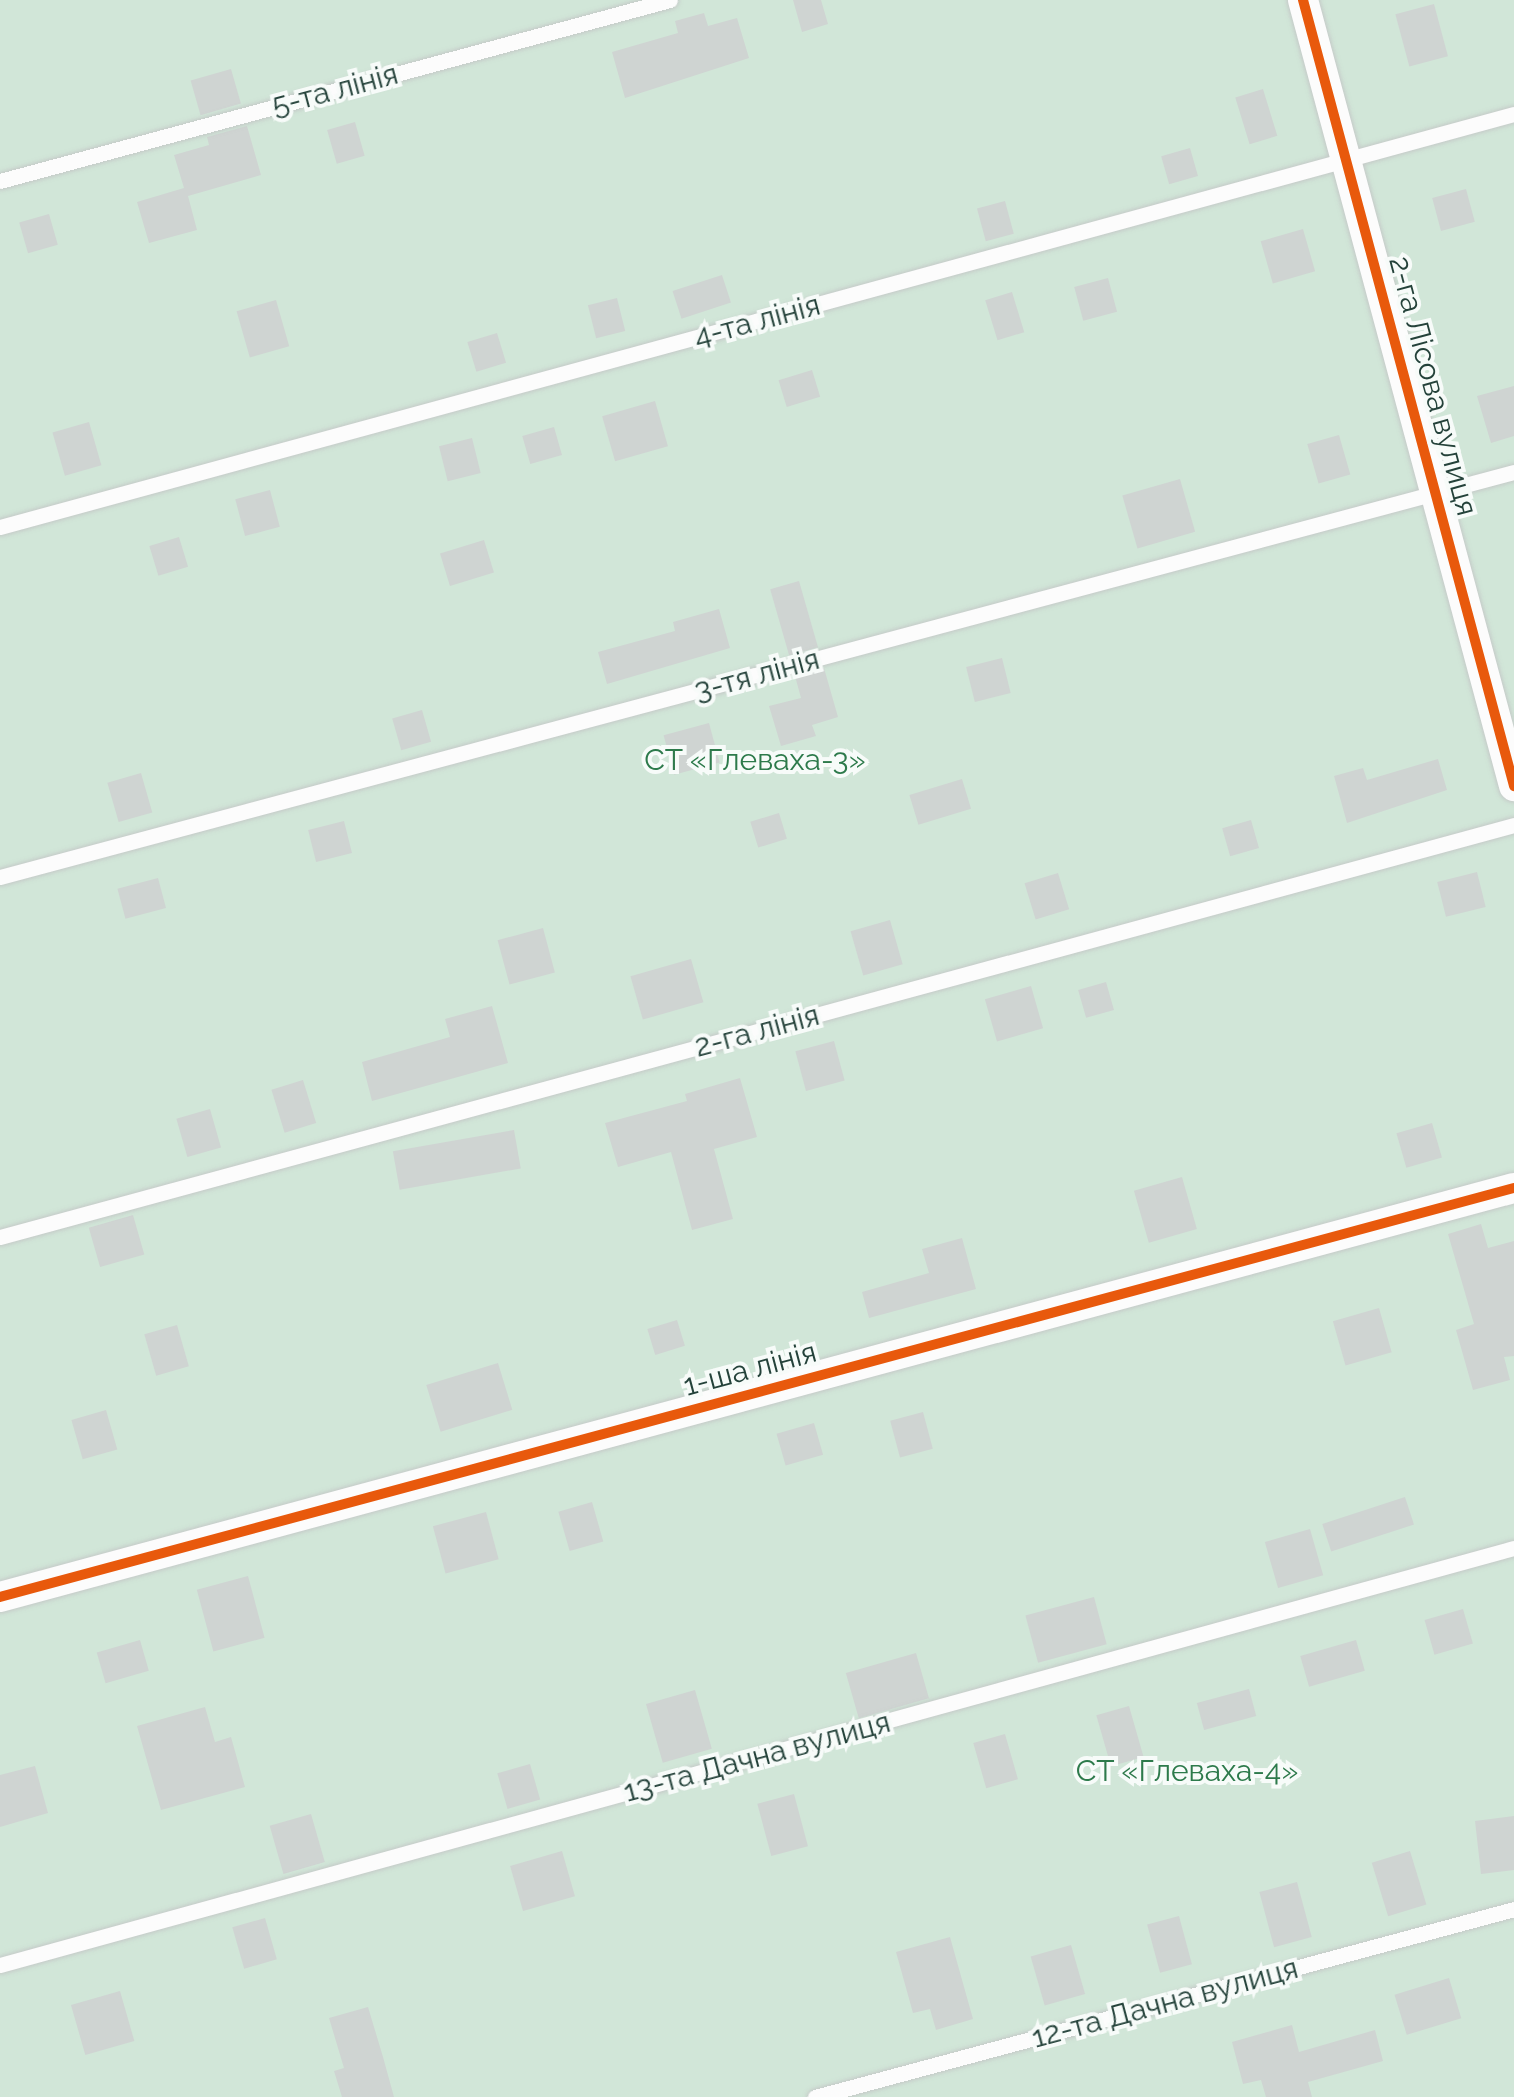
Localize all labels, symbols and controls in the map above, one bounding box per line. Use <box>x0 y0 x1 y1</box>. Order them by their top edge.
street label: 5-та лінія <box>268 56 402 124</box>
street label: 2-га Лісова вулиця <box>1381 252 1485 520</box>
street label: 4-та лінія <box>690 287 824 355</box>
street label: 3-тя лінія <box>691 641 823 709</box>
park label: СТ «Глеваха-3» <box>644 742 866 778</box>
street label: 2-га лінія <box>691 997 823 1065</box>
street label: 1-ша лінія <box>680 1334 820 1404</box>
street label: 13-та Дачна вулиця <box>620 1704 894 1810</box>
park label: СТ «Глеваха-4» <box>1075 1753 1299 1789</box>
street label: 12-та Дачна вулиця <box>1028 1950 1302 2056</box>

